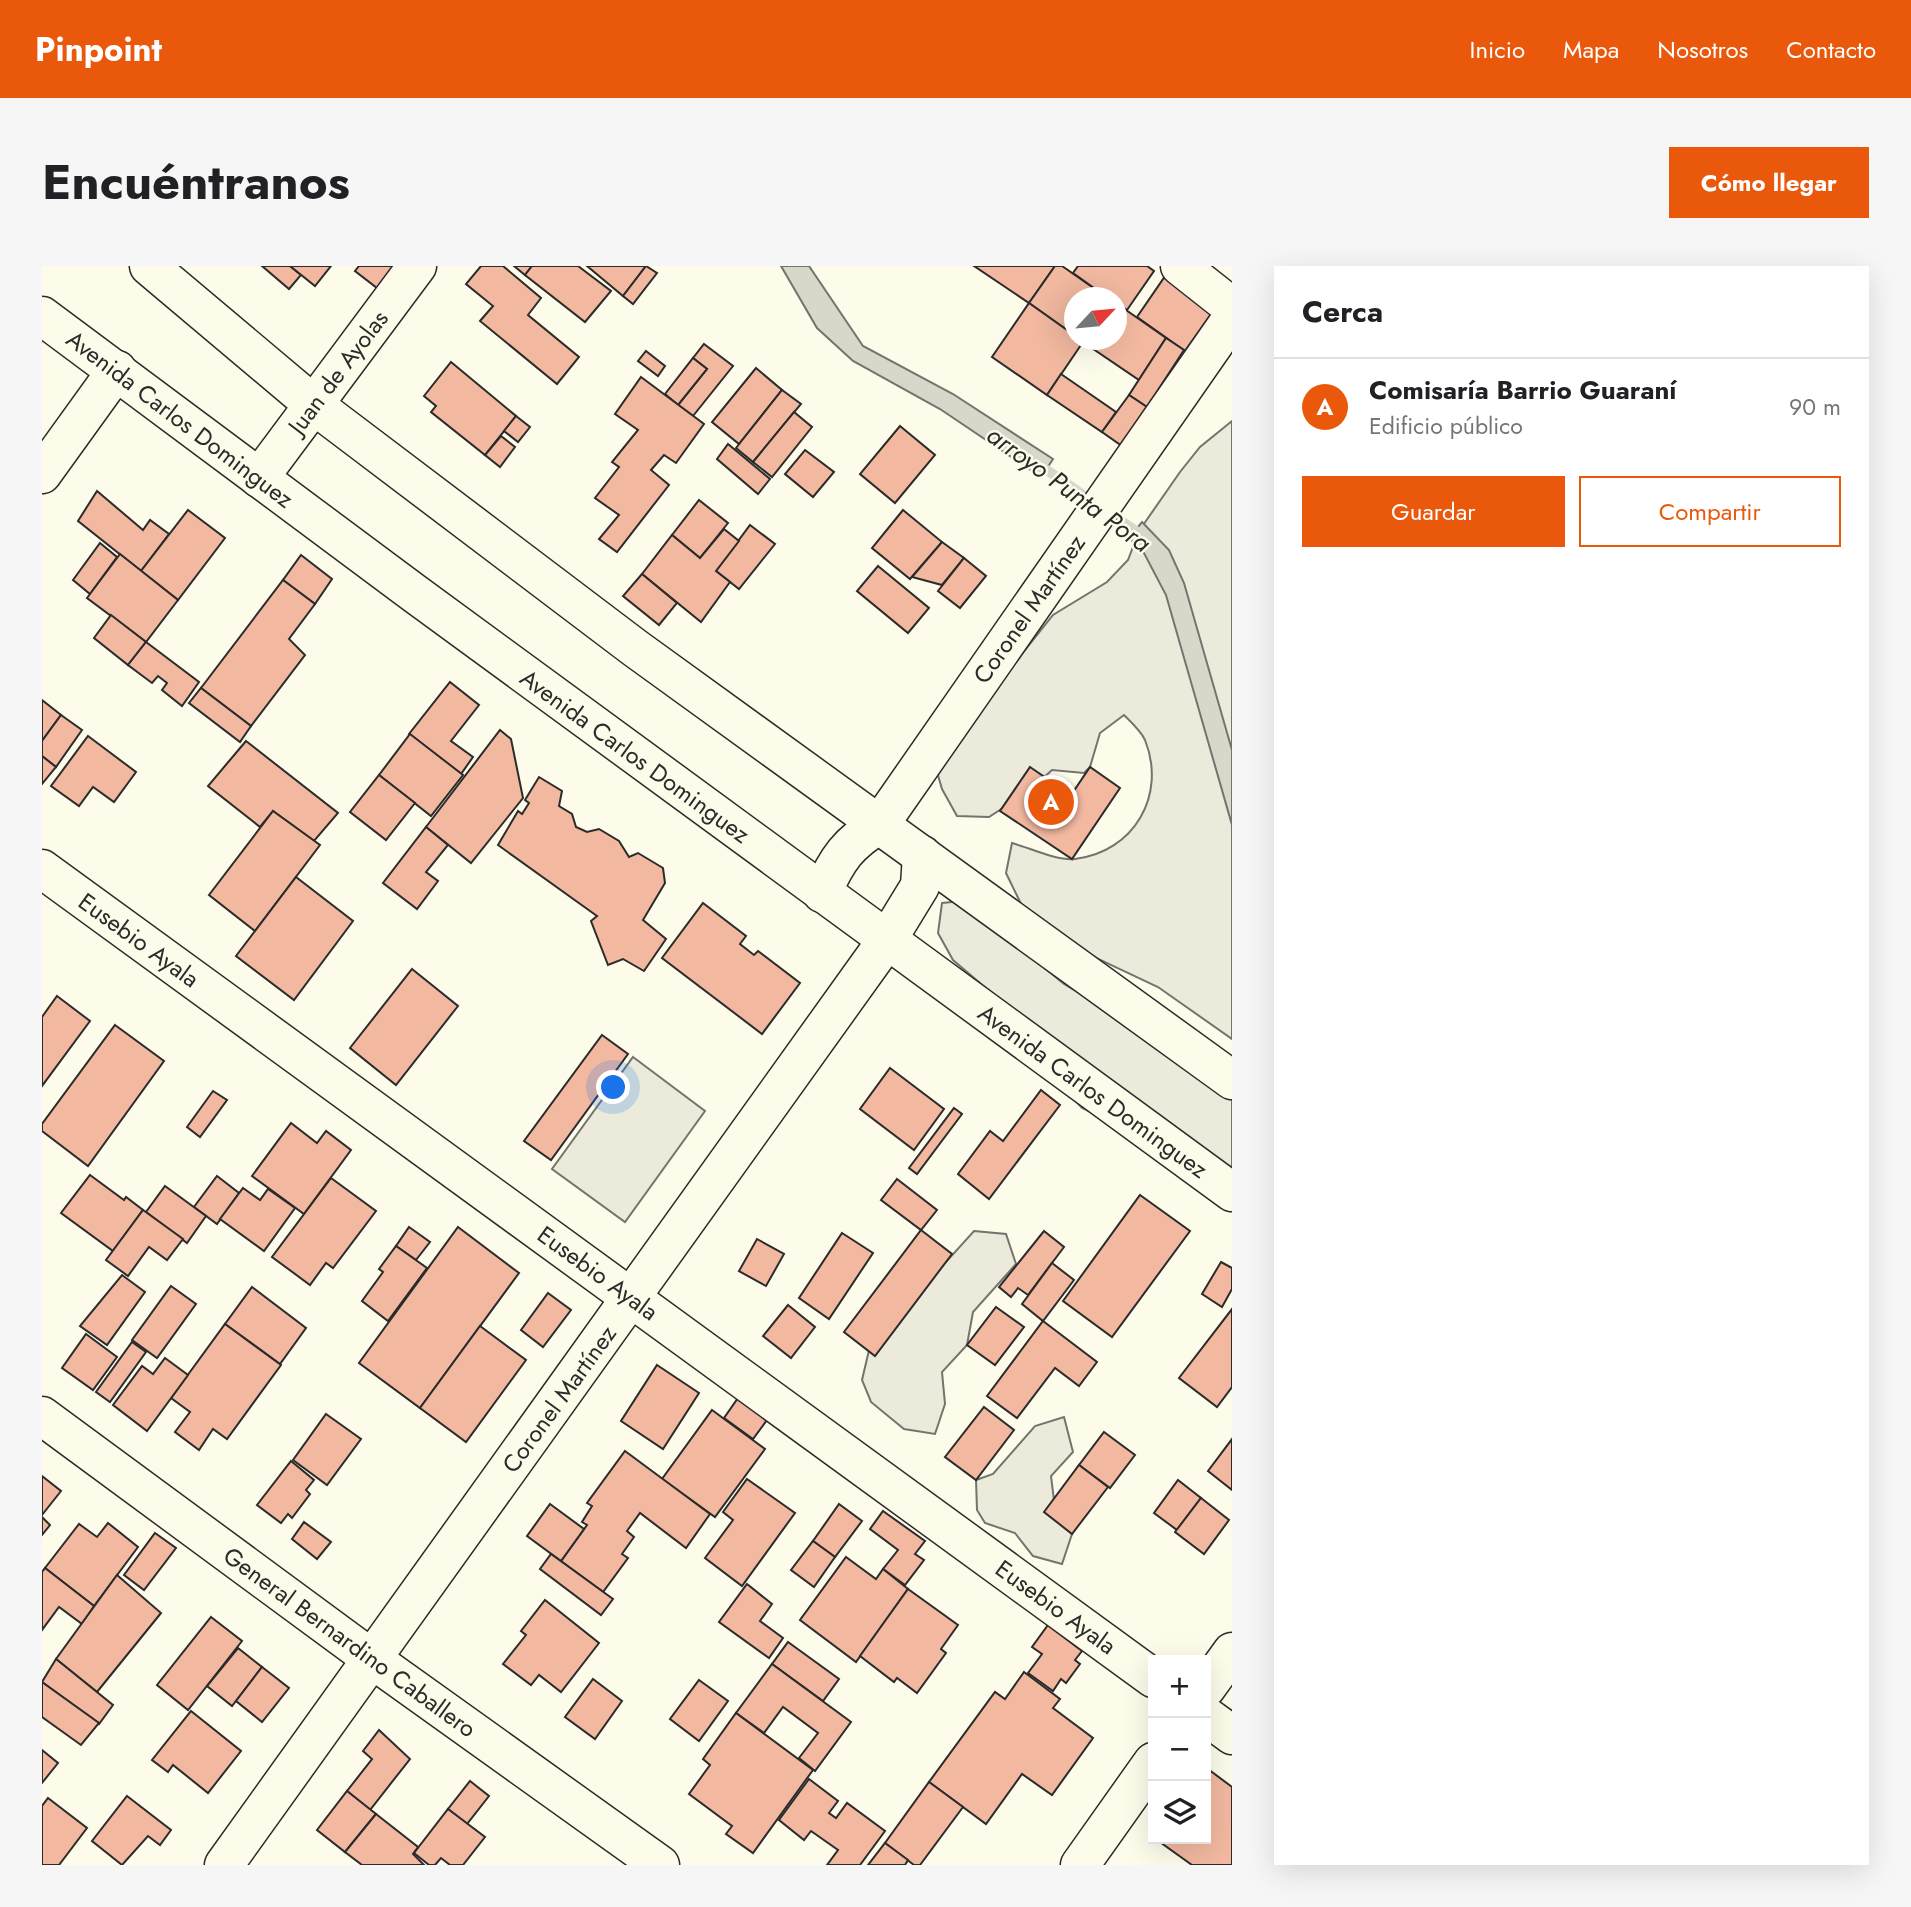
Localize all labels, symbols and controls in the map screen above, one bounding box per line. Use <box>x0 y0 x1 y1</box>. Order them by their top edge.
text: Pinpoint <box>35 26 162 73</box>
text: Inicio <box>1470 32 1525 67</box>
text: Mapa <box>1563 32 1619 67</box>
text: Nosotros <box>1657 32 1748 67</box>
text: Contacto <box>1786 32 1876 67</box>
text: Encuéntranos <box>42 147 350 217</box>
button: Cómo llegar <box>1669 147 1869 218</box>
north arrow <box>1064 287 1127 350</box>
text: Cerca <box>1302 290 1383 333</box>
street label: Juan de Ayolas <box>278 303 396 444</box>
street label: Avenida Carlos Dominguez <box>59 322 301 516</box>
text: Comisaría Barrio Guaraní <box>1369 371 1677 409</box>
text: A <box>1317 390 1333 424</box>
text: 90 m <box>1789 390 1841 424</box>
text: Edificio público <box>1369 409 1523 443</box>
water label: arroyo Punta Pora <box>979 416 1160 562</box>
button: Guardar <box>1302 476 1565 547</box>
button: Compartir <box>1579 476 1841 547</box>
street label: Coronel Martínez <box>964 527 1094 691</box>
street label: Avenida Carlos Dominguez <box>513 661 757 851</box>
pin: A <box>1028 776 1074 828</box>
street label: Eusebio Ayala <box>71 884 207 996</box>
street label: Avenida Carlos Dominguez <box>971 996 1215 1186</box>
your location <box>596 1070 630 1104</box>
street label: Eusebio Ayala <box>530 1217 666 1329</box>
street label: Coronel Martínez <box>493 1318 625 1480</box>
street label: General Bernardino Caballero <box>216 1538 484 1746</box>
street label: Eusebio Ayala <box>988 1551 1124 1663</box>
map controls <box>1148 1655 1211 1844</box>
button: + <box>1148 1655 1211 1718</box>
button: − <box>1148 1718 1211 1781</box>
button: layers <box>1148 1781 1211 1844</box>

